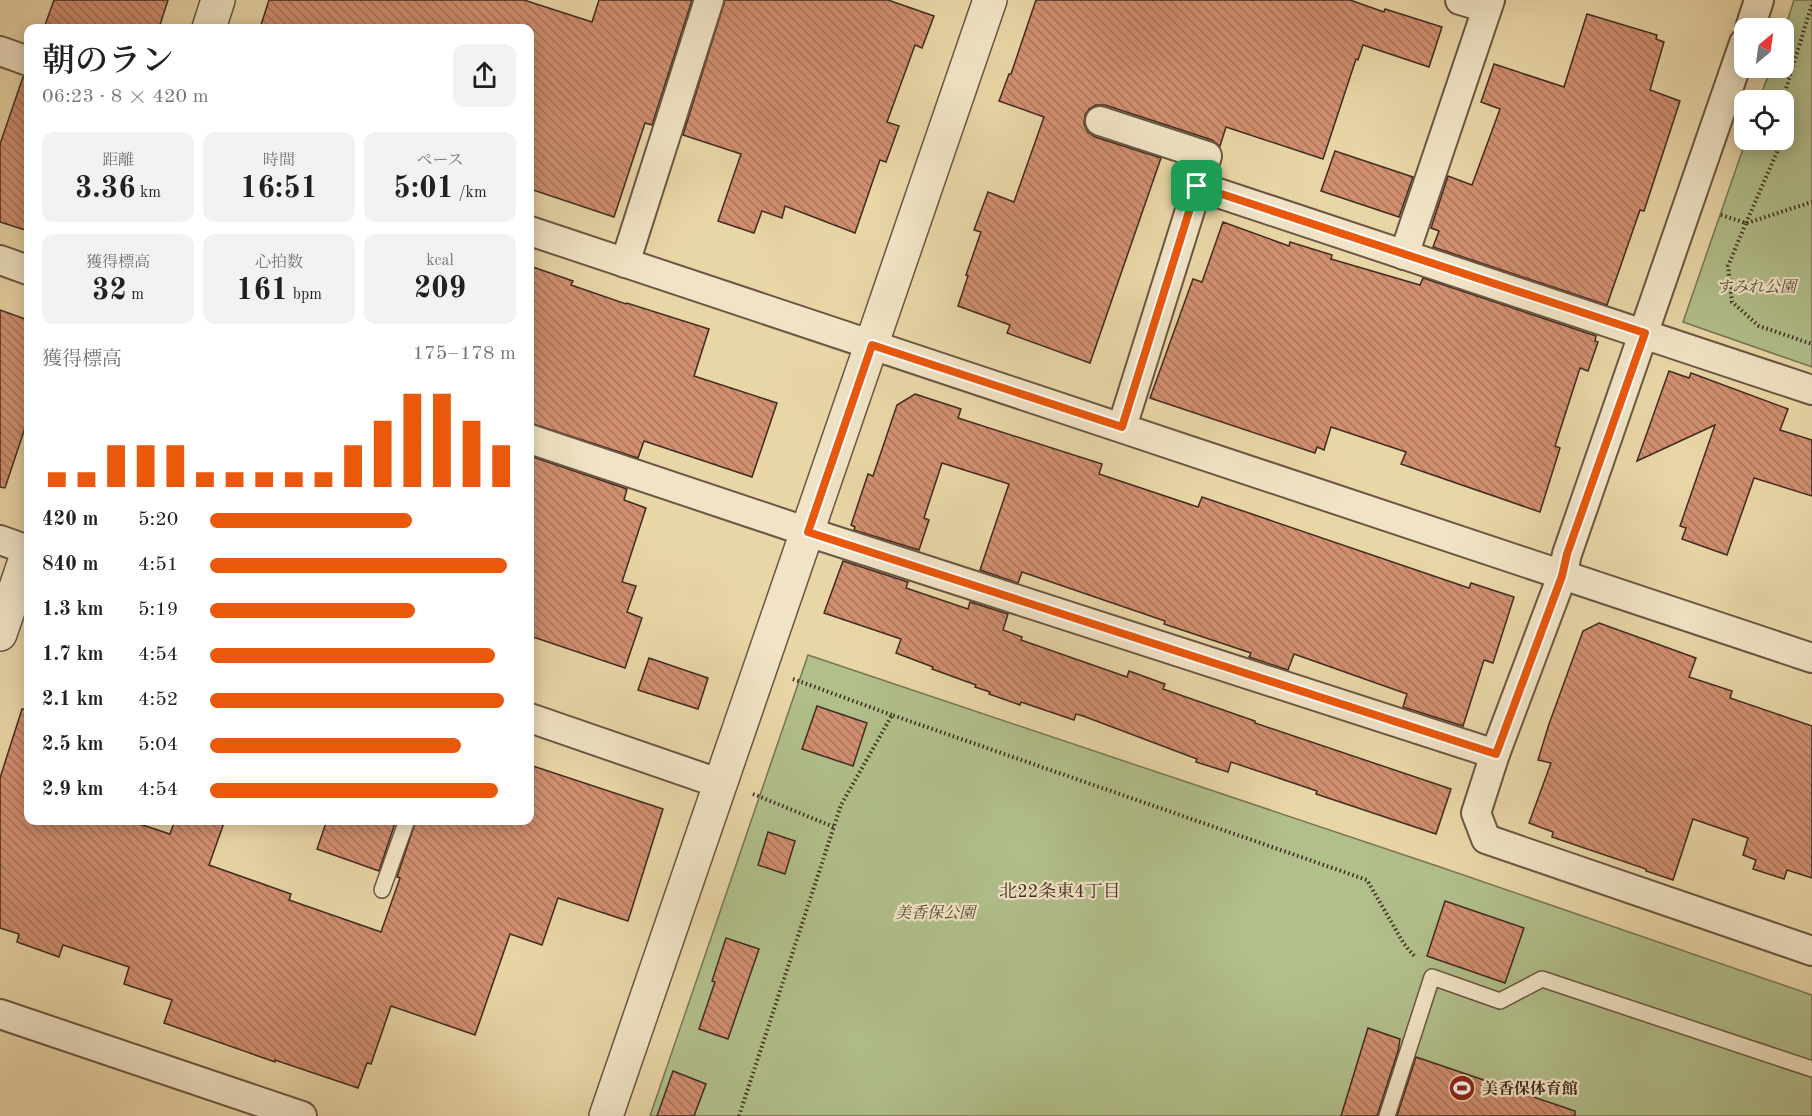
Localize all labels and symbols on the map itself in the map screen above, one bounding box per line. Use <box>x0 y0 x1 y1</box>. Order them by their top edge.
north arrow <box>1734 18 1794 78</box>
pin <box>1171 160 1222 211</box>
park label: すみれ公園 <box>1716 278 1799 296</box>
district label: 北22条東4丁目 <box>999 881 1121 901</box>
park label: 美香保公園 <box>895 904 978 922</box>
sports icon: 美香保体育館 <box>1447 1073 1477 1103</box>
place label: 美香保体育館 <box>1482 1080 1578 1098</box>

